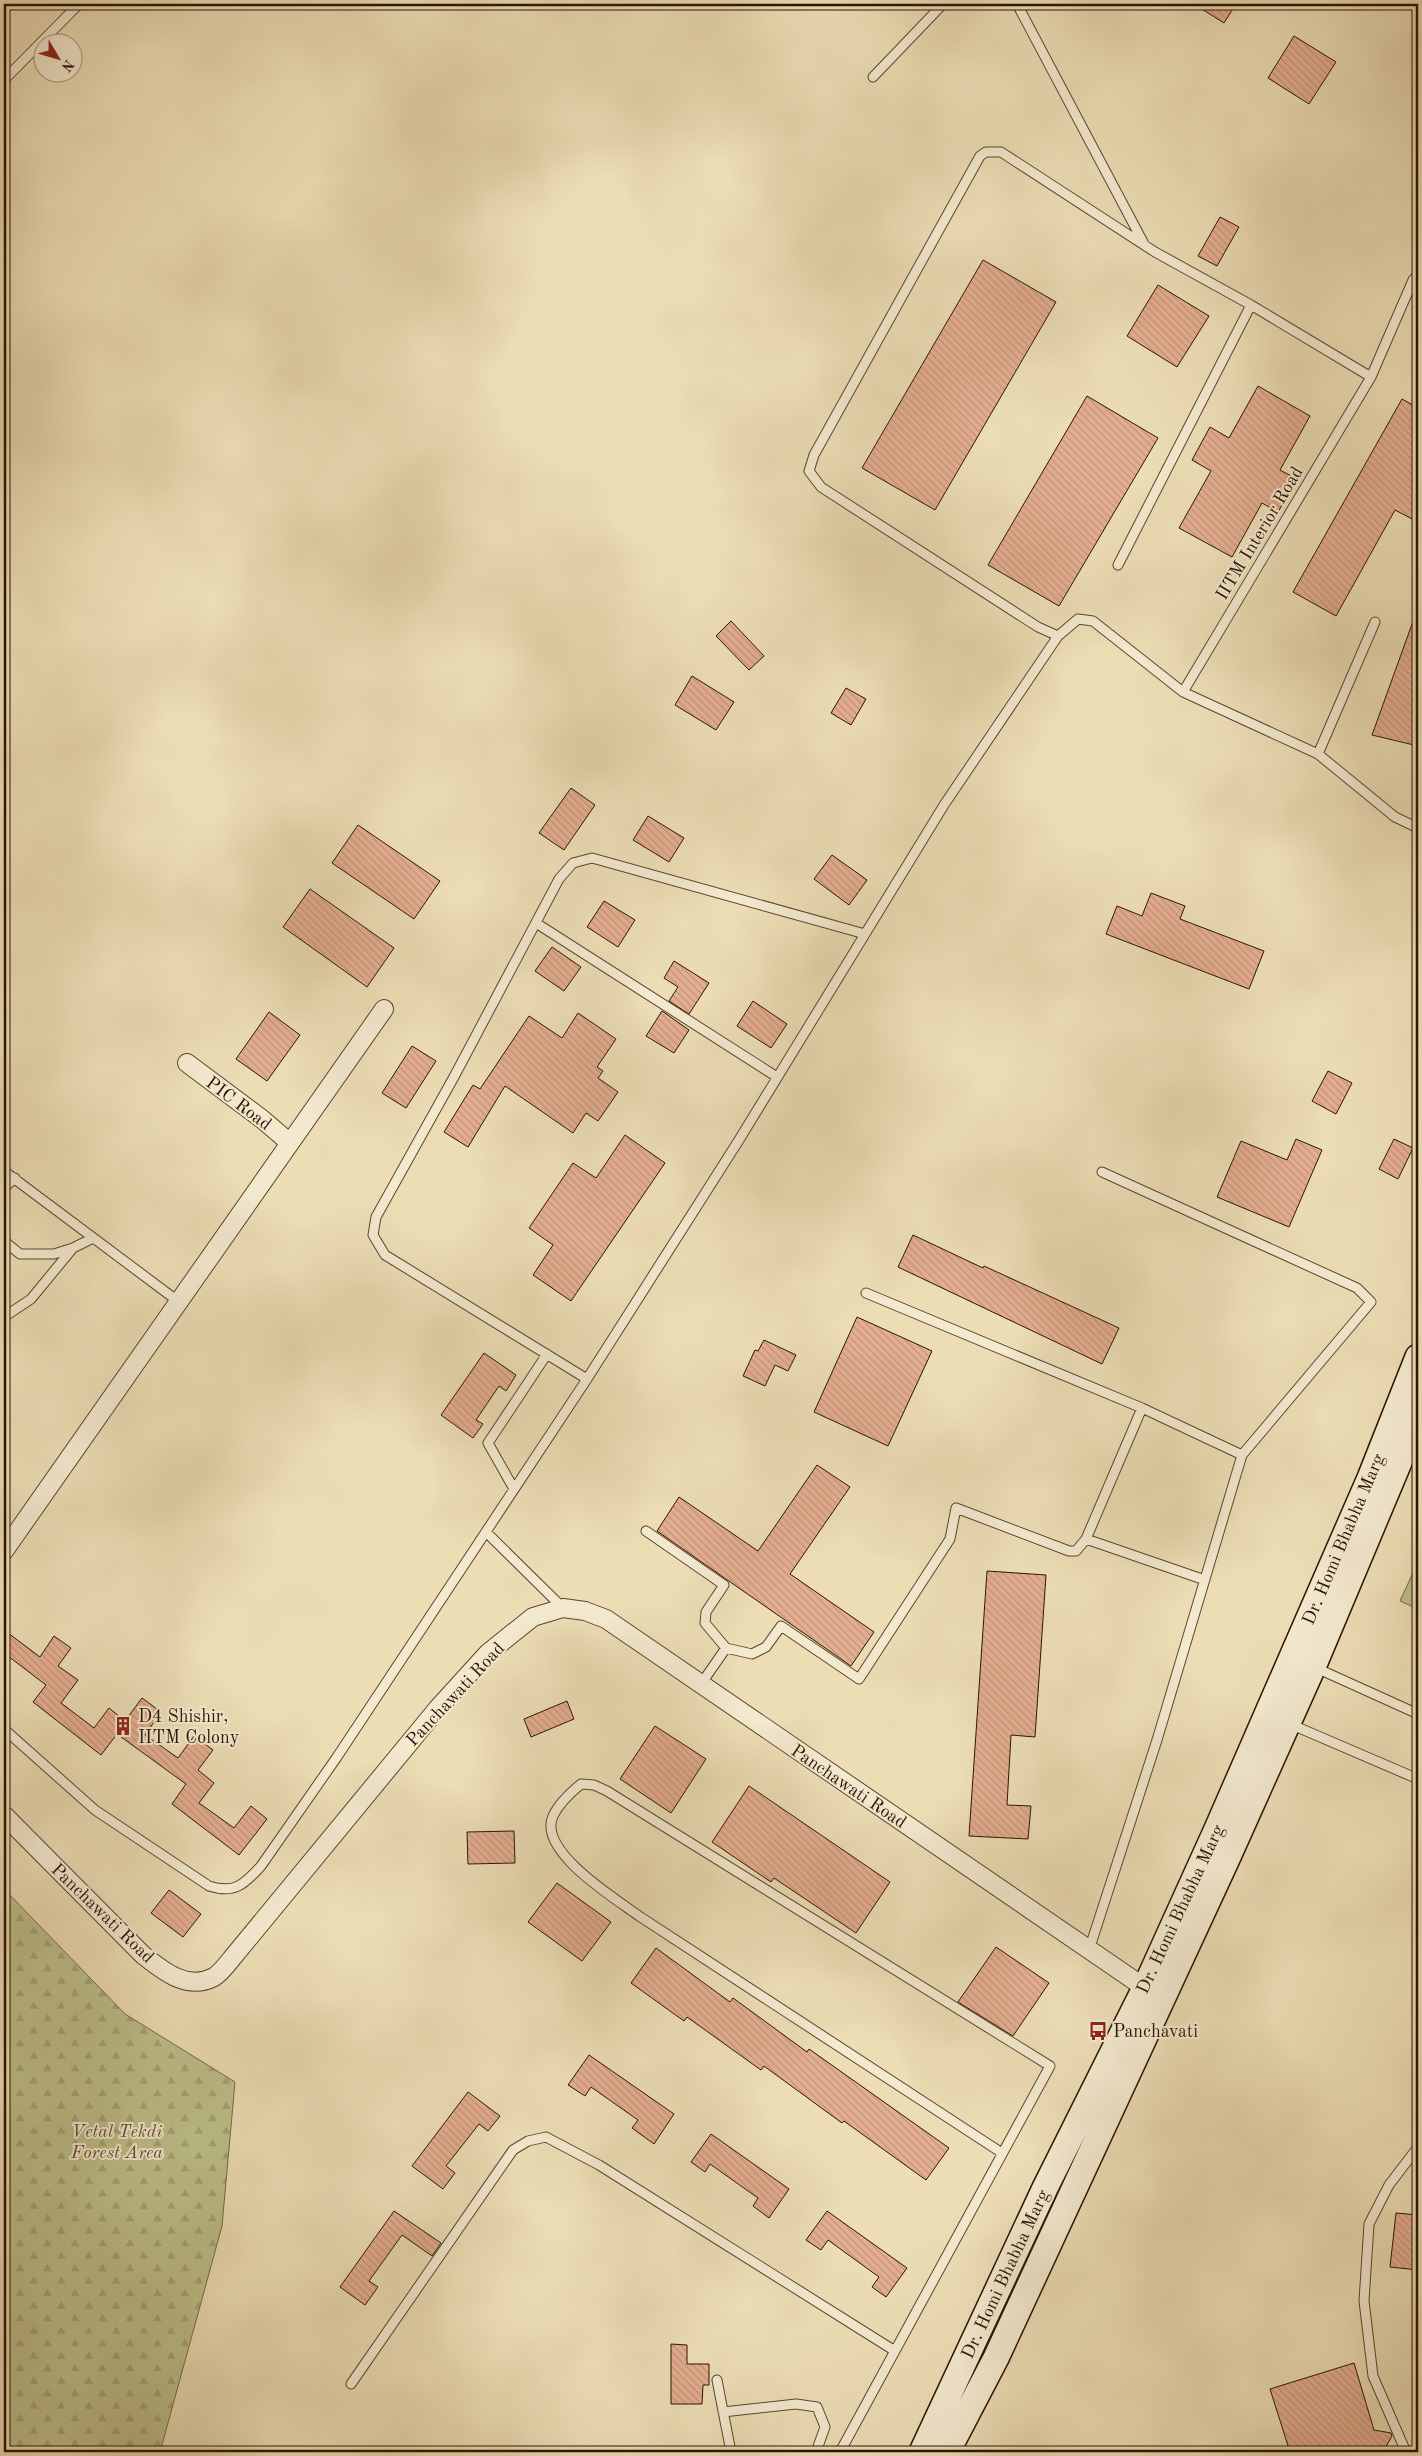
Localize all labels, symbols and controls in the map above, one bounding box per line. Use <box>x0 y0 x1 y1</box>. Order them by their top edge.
north arrow <box>32 32 82 82</box>
text: N <box>58 57 76 74</box>
street label: IITM Interior Road <box>1213 464 1307 603</box>
street label: PIC Road <box>202 1074 274 1134</box>
street label: Dr. Homi Bhabha Marg <box>1300 1451 1388 1628</box>
street label: Panchawati Road <box>403 1639 508 1750</box>
place label: D4 Shishir, IITM Colony <box>138 1708 240 1747</box>
building icon: D4 Shishir, IITM Colony <box>112 1715 134 1737</box>
street label: Panchawati Road <box>788 1742 909 1832</box>
street label: Dr. Homi Bhabha Marg <box>1134 1822 1228 1997</box>
street label: Panchawati Road <box>48 1860 157 1967</box>
bus stop icon: Panchavati <box>1087 2020 1109 2042</box>
place label: Panchavati <box>1113 2023 1198 2041</box>
park label: Vetal Tekdi Forest Area <box>70 2123 163 2162</box>
street label: Dr. Homi Bhabha Marg <box>959 2187 1053 2362</box>

